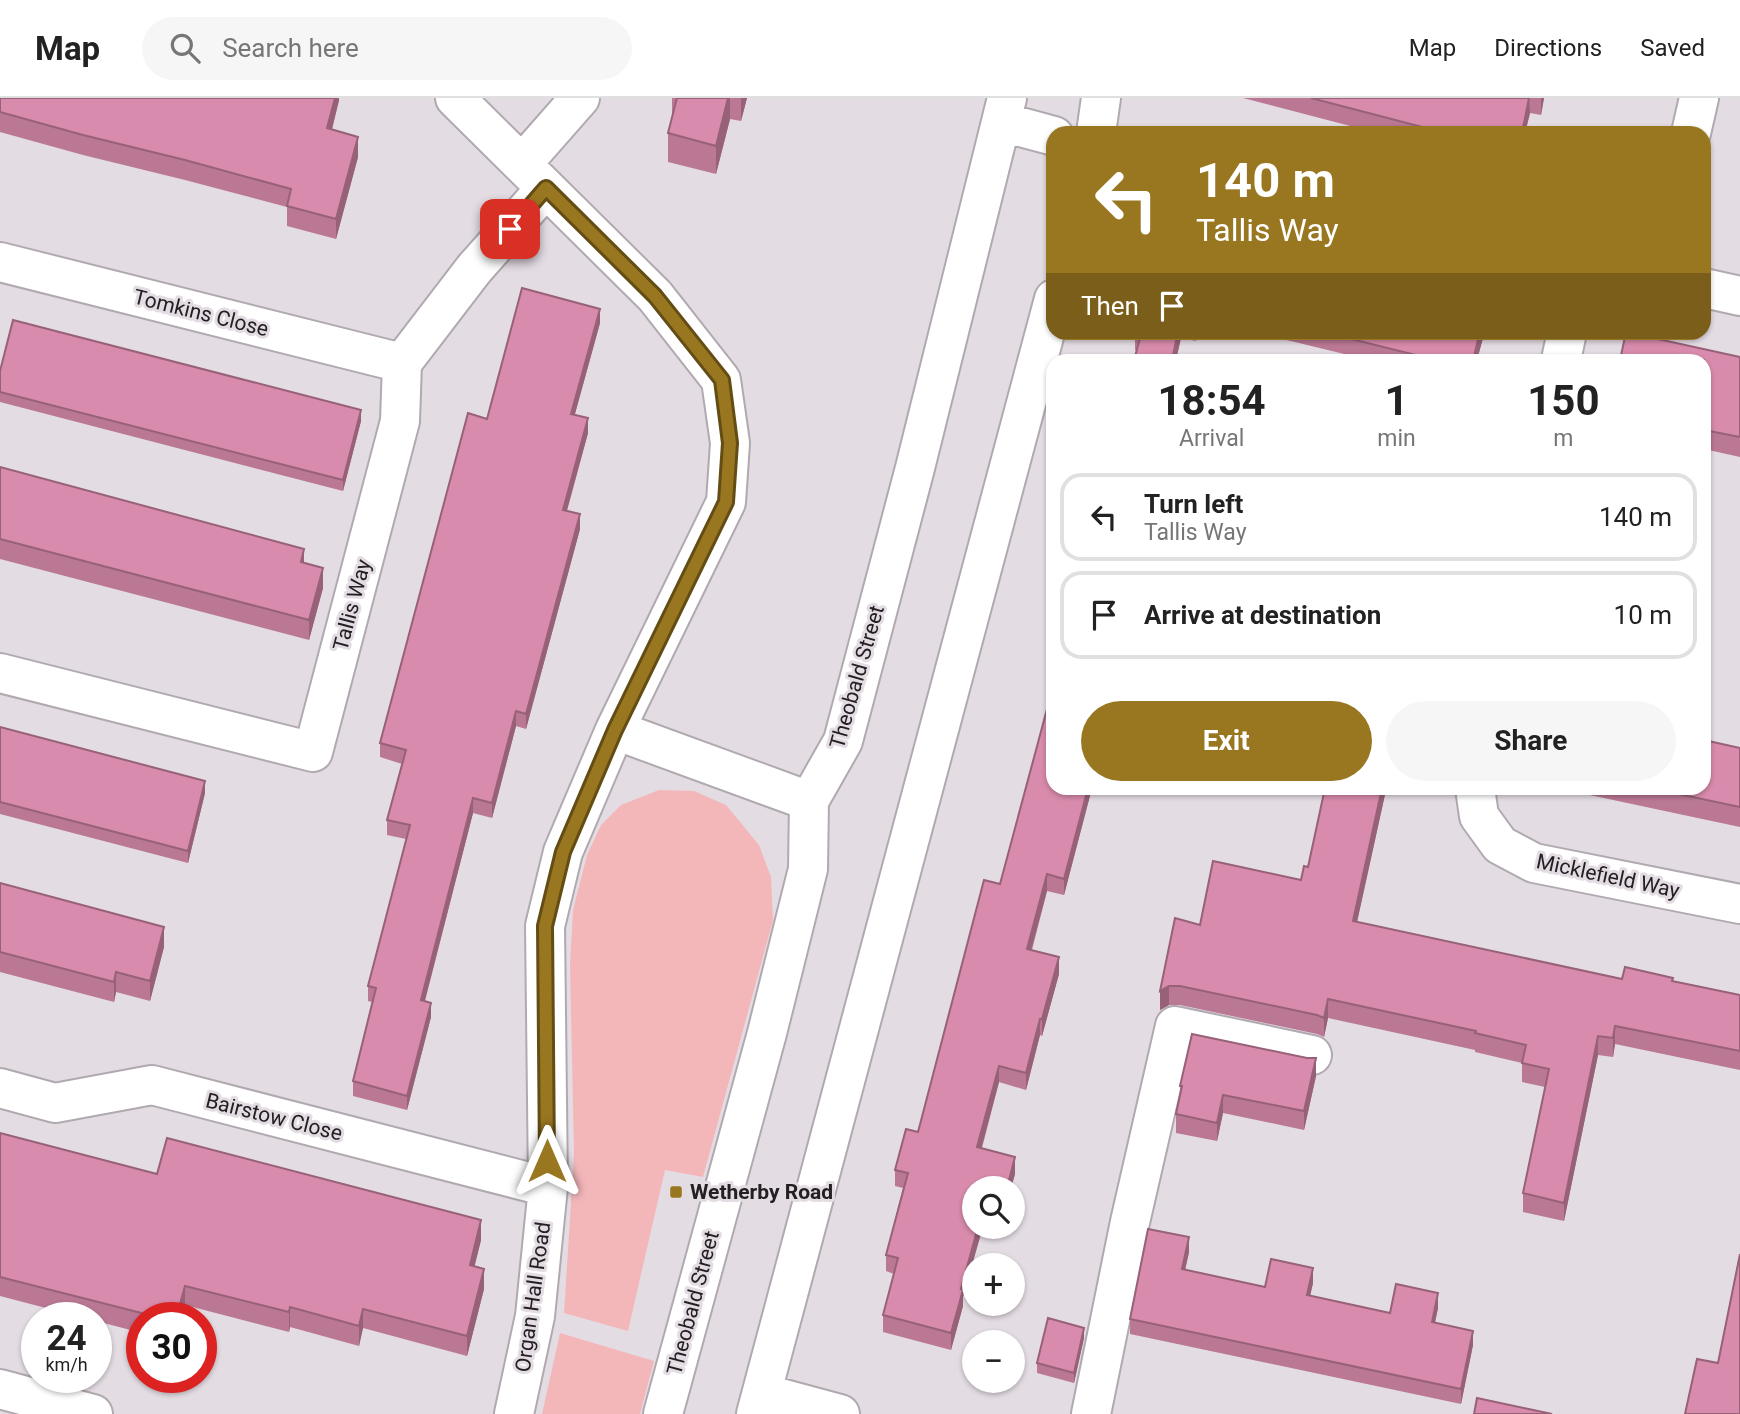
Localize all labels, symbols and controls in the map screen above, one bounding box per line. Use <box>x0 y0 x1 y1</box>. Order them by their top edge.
search box <box>142 17 632 80</box>
text: Map <box>35 29 100 68</box>
icon: search <box>166 29 204 67</box>
text: Search here <box>222 33 359 63</box>
text: Map <box>1409 34 1456 62</box>
text: Directions <box>1494 34 1602 62</box>
text: Saved <box>1640 34 1705 62</box>
text: 140 m <box>1196 152 1335 209</box>
icon: left <box>1081 154 1172 245</box>
pin <box>480 199 540 259</box>
icon: arrive <box>491 210 529 248</box>
text: Tallis Way <box>1196 211 1339 249</box>
street label: Tomkins Close <box>131 285 271 341</box>
icon: arrive <box>1153 287 1191 325</box>
text: Then <box>1081 291 1139 321</box>
text: 18:54 <box>1158 376 1266 425</box>
text: 1 <box>1384 376 1409 425</box>
text: 150 <box>1527 376 1600 425</box>
text: Arrival <box>1179 425 1244 452</box>
text: min <box>1377 425 1416 452</box>
text: m <box>1553 425 1573 452</box>
text: Turn left <box>1144 489 1243 519</box>
icon: left <box>1085 498 1123 536</box>
text: 140 m <box>1599 502 1672 532</box>
text: Tallis Way <box>1144 519 1247 546</box>
street label: Tallis Way <box>328 557 376 653</box>
icon: arrive <box>1085 596 1123 634</box>
text: Arrive at destination <box>1144 600 1381 630</box>
text: 10 m <box>1614 600 1672 630</box>
street label: Theobald Street <box>825 602 889 751</box>
button: Exit <box>1081 701 1372 781</box>
button: Share <box>1386 701 1676 781</box>
street label: Micklefield Way <box>1534 849 1682 903</box>
street label: Bairstow Close <box>203 1088 345 1146</box>
position arrow <box>510 1124 584 1198</box>
map controls <box>962 1176 1025 1393</box>
button: search <box>962 1176 1025 1239</box>
place label: Wetherby Road <box>690 1180 833 1204</box>
marker: Wetherby Road <box>668 1184 684 1200</box>
street label: Organ Hall Road <box>511 1220 555 1374</box>
street label: Theobald Street <box>662 1228 724 1378</box>
button: + <box>962 1253 1025 1316</box>
speed limit sign: 30 <box>126 1302 217 1393</box>
text: 24 <box>46 1318 87 1359</box>
button: − <box>962 1330 1025 1393</box>
text: km/h <box>45 1354 88 1375</box>

